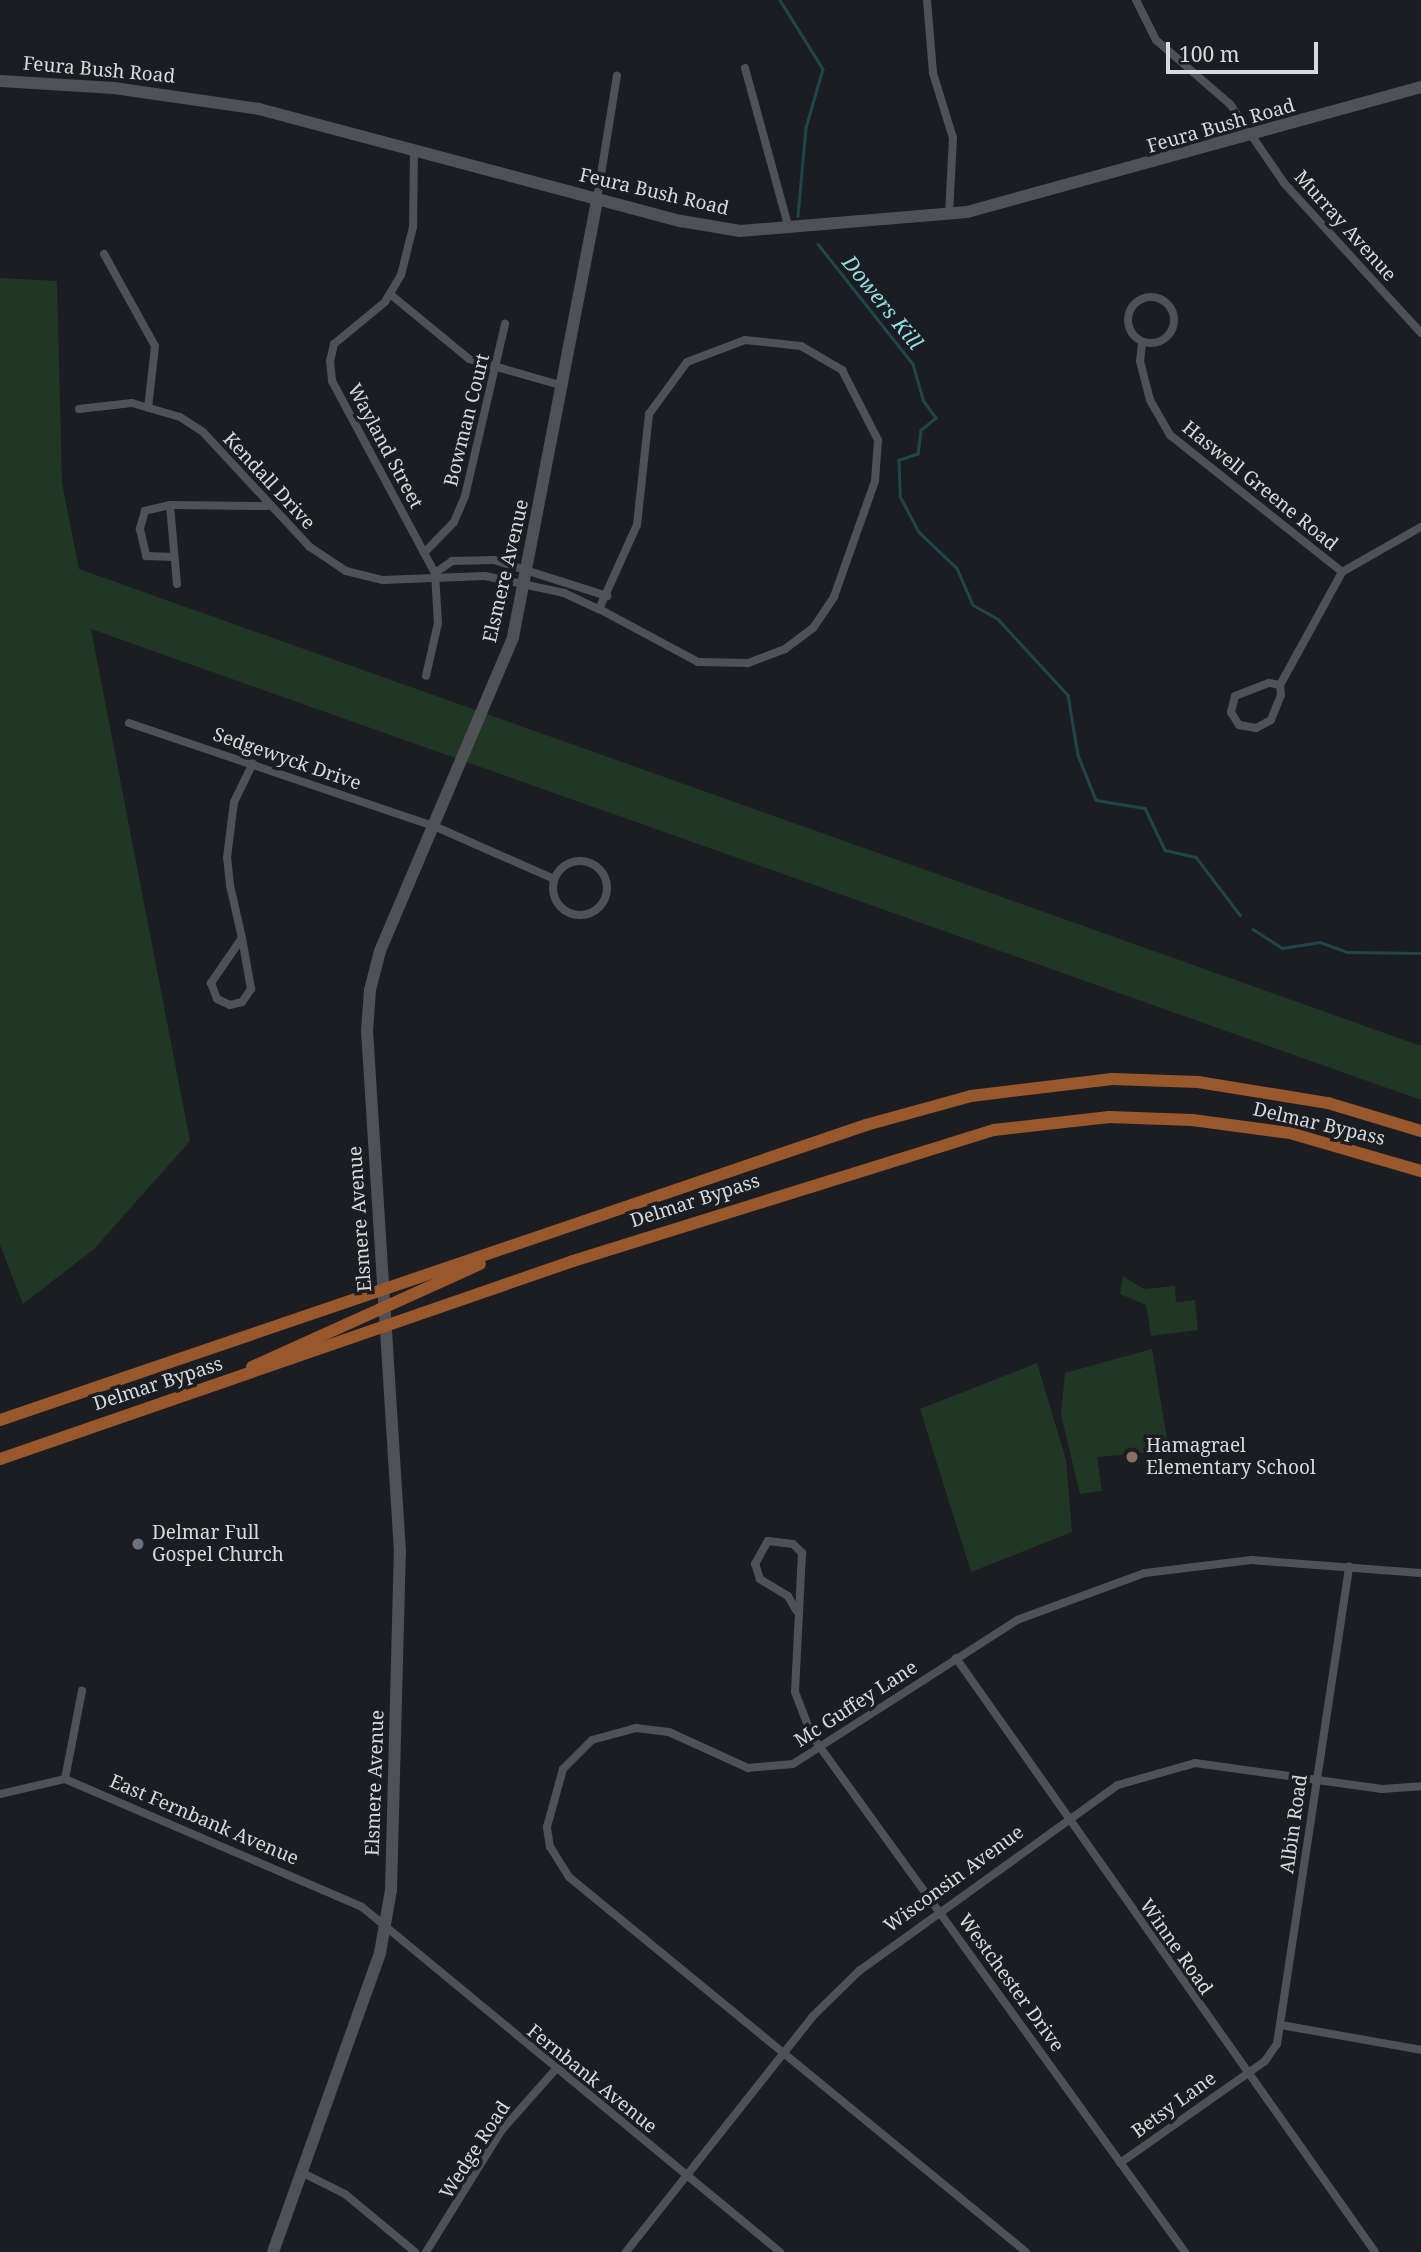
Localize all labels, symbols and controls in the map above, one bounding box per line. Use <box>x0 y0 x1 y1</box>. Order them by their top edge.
scale bar <box>1169 28 1321 72</box>
text: 100 m <box>1179 40 1240 68</box>
street label: Feura Bush Road <box>22 52 176 88</box>
street label: Feura Bush Road <box>1144 94 1298 158</box>
street label: Feura Bush Road <box>577 164 731 220</box>
street label: Murray Avenue <box>1289 166 1401 286</box>
water label: Dowers Kill <box>837 250 929 354</box>
street label: Bowman Court <box>439 351 495 489</box>
street label: Wayland Street <box>343 380 427 512</box>
street label: Haswell Greene Road <box>1178 416 1342 556</box>
street label: Kendall Drive <box>218 428 320 534</box>
street label: Elsmere Avenue <box>478 497 534 645</box>
street label: Sedgewyck Drive <box>210 723 364 795</box>
street label: Delmar Bypass <box>1251 1098 1387 1150</box>
street label: Elsmere Avenue <box>344 1145 376 1293</box>
street label: Delmar Bypass <box>627 1169 763 1233</box>
street label: Delmar Bypass <box>90 1352 226 1416</box>
place label: Hamagrael Elementary School <box>1146 1435 1316 1479</box>
marker: Hamagrael Elementary School <box>1124 1449 1140 1465</box>
place label: Delmar Full Gospel Church <box>152 1522 284 1566</box>
marker: Delmar Full Gospel Church <box>130 1536 146 1552</box>
street label: Mc Guffey Lane <box>790 1656 922 1752</box>
street label: Elsmere Avenue <box>361 1709 389 1857</box>
street label: East Fernbank Avenue <box>106 1770 302 1870</box>
street label: Albin Road <box>1276 1773 1312 1875</box>
street label: Wisconsin Avenue <box>880 1821 1028 1937</box>
street label: Winne Road <box>1135 1895 1217 1999</box>
street label: Westchester Drive <box>953 1910 1069 2056</box>
street label: Fernbank Avenue <box>522 2020 662 2138</box>
street label: Betsy Lane <box>1127 2067 1221 2143</box>
street label: Wedge Road <box>435 2097 515 2203</box>

